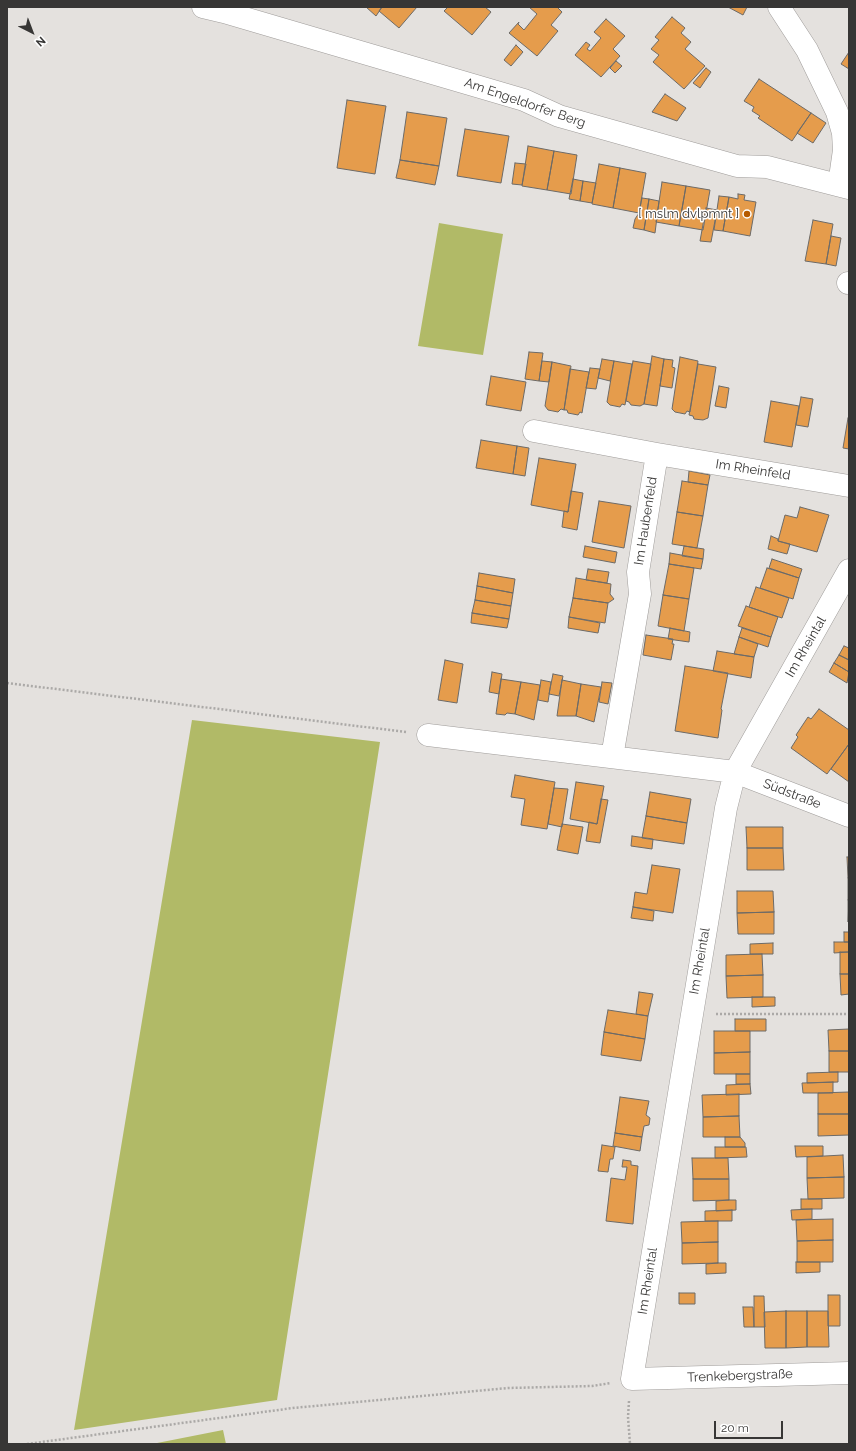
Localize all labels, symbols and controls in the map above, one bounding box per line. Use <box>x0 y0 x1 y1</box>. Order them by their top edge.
north arrow <box>12 12 52 52</box>
text: N <box>33 34 48 49</box>
street label: Am Engeldorfer Berg <box>462 75 588 131</box>
place label: [ mslm dvlpmnt ] <box>638 206 739 222</box>
marker: [ mslm dvlpmnt ] <box>742 209 752 219</box>
street label: Im Rheinfeld <box>714 456 792 484</box>
street label: Im Haubenfeld <box>631 476 661 566</box>
street label: Im Rheintal <box>782 614 830 680</box>
street label: Südstraße <box>761 776 823 812</box>
street label: Im Rheintal <box>686 926 714 996</box>
street label: Im Rheintal <box>635 1246 661 1316</box>
street label: Trenkebergstraße <box>687 1366 793 1386</box>
scale bar <box>716 1413 785 1439</box>
text: 20 m <box>721 1421 749 1435</box>

